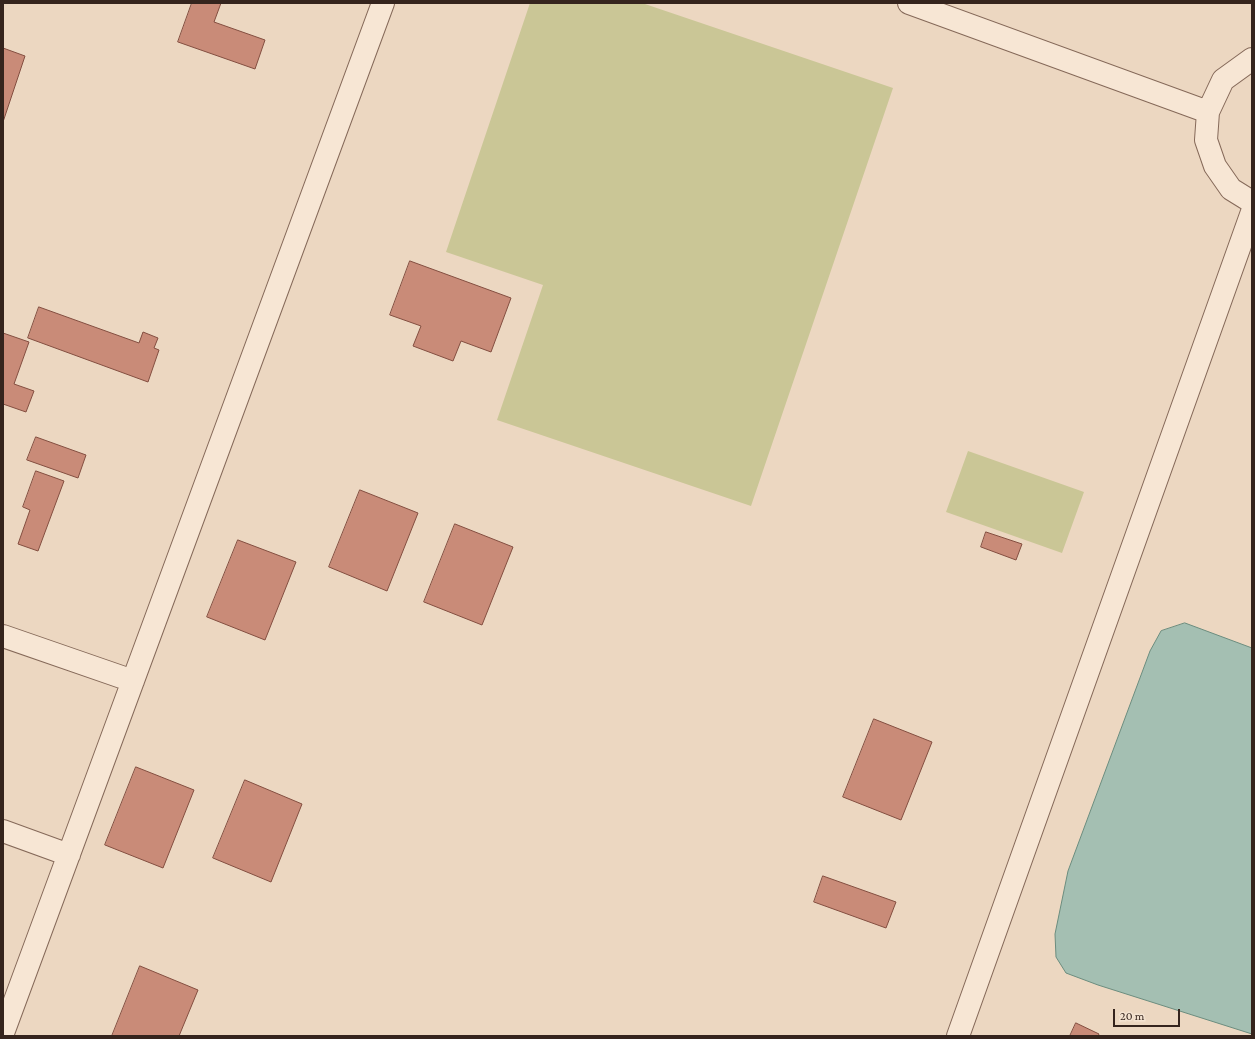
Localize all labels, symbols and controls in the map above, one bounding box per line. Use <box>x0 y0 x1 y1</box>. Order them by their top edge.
scale bar <box>1115 1001 1182 1027</box>
text: 20 m <box>1120 1009 1144 1023</box>

